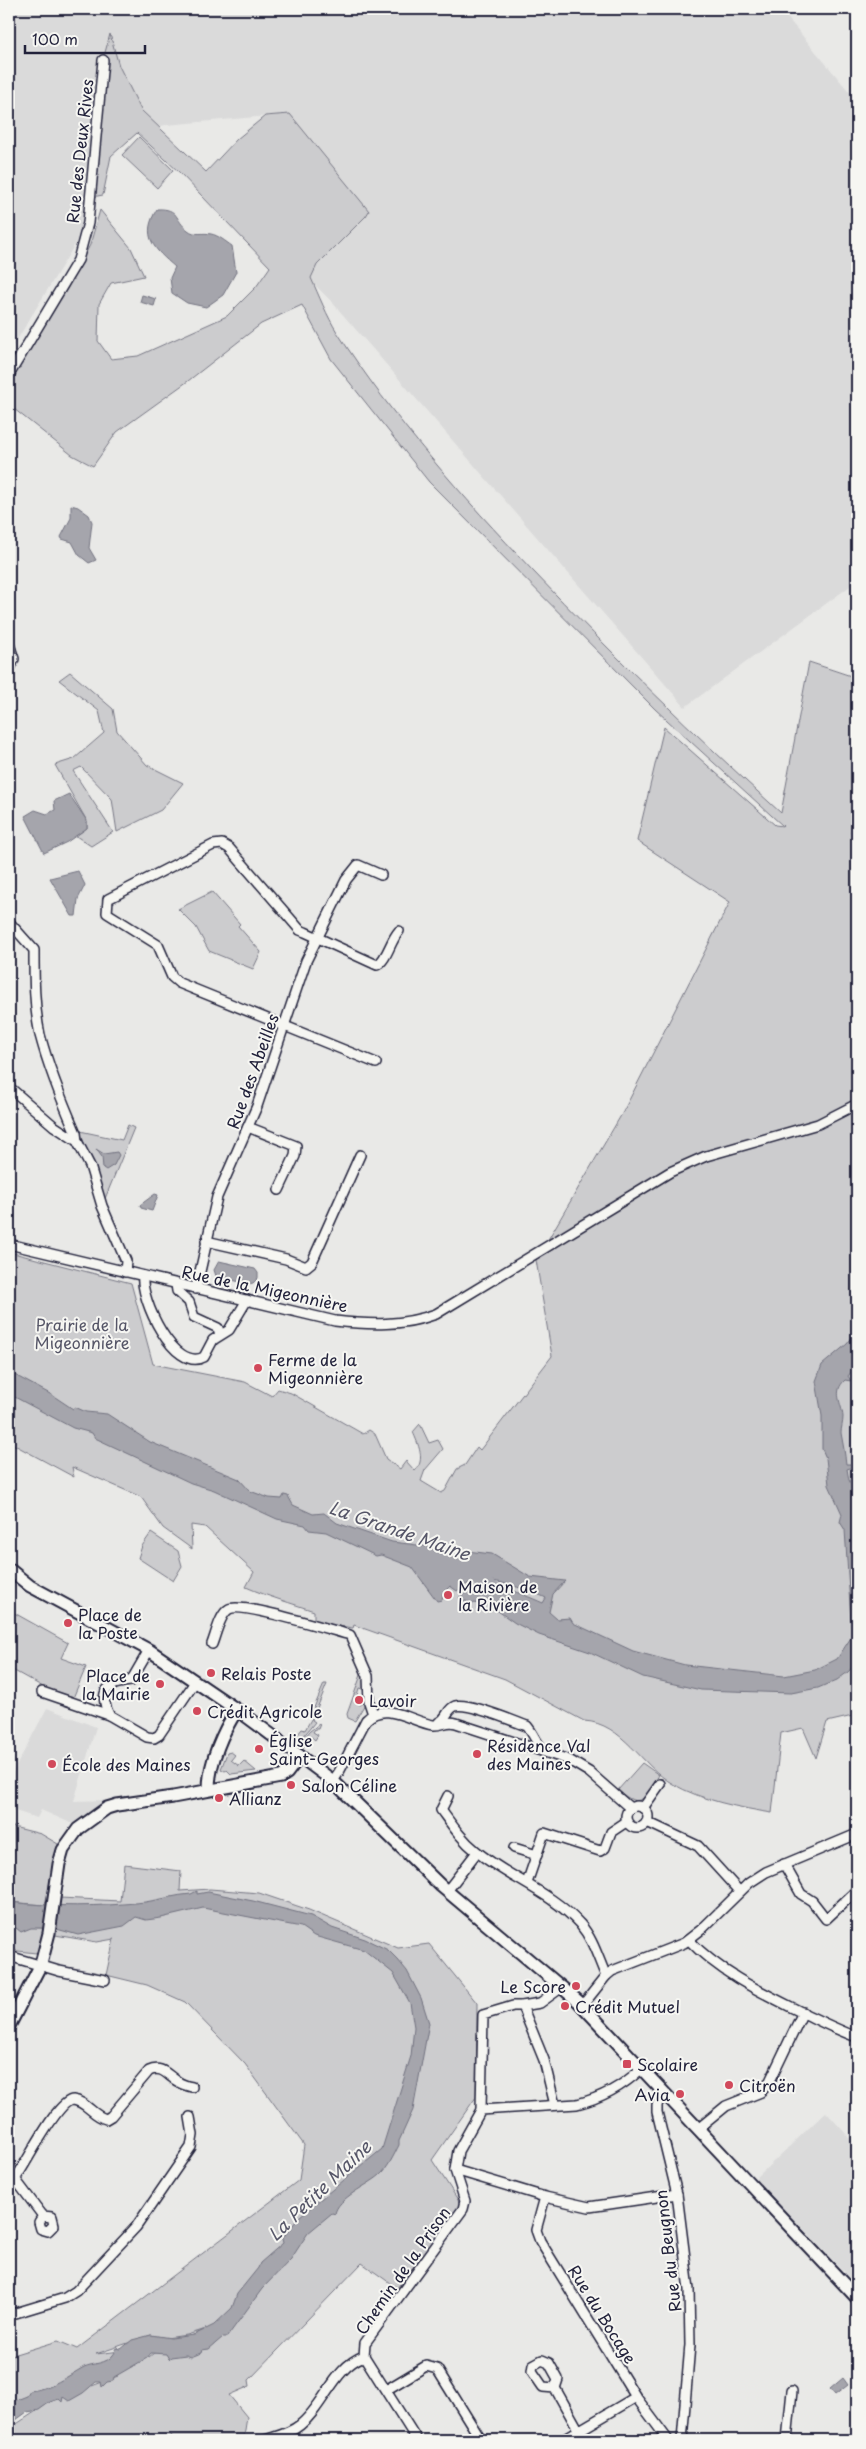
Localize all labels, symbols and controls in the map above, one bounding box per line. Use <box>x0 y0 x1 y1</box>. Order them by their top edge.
scale bar <box>25 22 145 54</box>
text: 100 m <box>32 27 78 50</box>
street label: Rue des Deux Rives <box>59 78 99 224</box>
street label: Rue des Abeilles <box>220 1010 284 1132</box>
street label: Rue de la Migeonnière <box>180 1259 351 1317</box>
park label: Prairie de la Migeonnière <box>34 1312 130 1354</box>
place label: Ferme de la Migeonnière <box>268 1347 363 1389</box>
marker: Ferme de la Migeonnière <box>252 1362 264 1374</box>
water label: La Grande Maine <box>326 1493 475 1567</box>
place label: Maison de la Rivière <box>458 1574 538 1616</box>
marker: Maison de la Rivière <box>442 1589 454 1601</box>
place label: Place de la Poste <box>78 1602 142 1644</box>
marker: Place de la Poste <box>62 1617 74 1629</box>
place label: Relais Poste <box>221 1661 312 1685</box>
place label: Place de la Mairie <box>82 1663 150 1705</box>
marker: Relais Poste <box>205 1667 217 1679</box>
marker: Place de la Mairie <box>154 1678 166 1690</box>
place label: Lavoir <box>369 1688 417 1712</box>
marker: Lavoir <box>353 1694 365 1706</box>
place label: Crédit Agricole <box>207 1699 323 1723</box>
marker: Crédit Agricole <box>191 1705 203 1717</box>
place label: Église Saint-Georges <box>269 1728 379 1770</box>
place label: Résidence Val des Maines <box>487 1733 590 1775</box>
marker: Église Saint-Georges <box>253 1743 265 1755</box>
marker: Résidence Val des Maines <box>471 1748 483 1760</box>
place label: École des Maines <box>62 1752 191 1776</box>
marker: École des Maines <box>46 1758 58 1770</box>
place label: Salon Céline <box>301 1773 397 1797</box>
marker: Salon Céline <box>285 1779 297 1791</box>
place label: Allianz <box>229 1786 282 1810</box>
marker: Allianz <box>213 1792 225 1804</box>
place label: Le Score <box>500 1974 566 1998</box>
marker: Le Score <box>570 1980 582 1992</box>
place label: Crédit Mutuel <box>575 1994 680 2018</box>
marker: Crédit Mutuel <box>559 2000 571 2012</box>
place label: Scolaire <box>637 2052 698 2076</box>
marker: Scolaire <box>621 2058 633 2070</box>
place label: Citroën <box>739 2073 796 2097</box>
marker: Citroën <box>723 2079 735 2091</box>
place label: Avia <box>634 2082 670 2106</box>
marker: Avia <box>674 2088 686 2100</box>
water label: La Petite Maine <box>261 2133 378 2247</box>
street label: Rue du Beugnon <box>648 2189 686 2313</box>
street label: Chemin de la Prison <box>349 2201 455 2339</box>
street label: Rue du Bocage <box>563 2260 643 2368</box>

